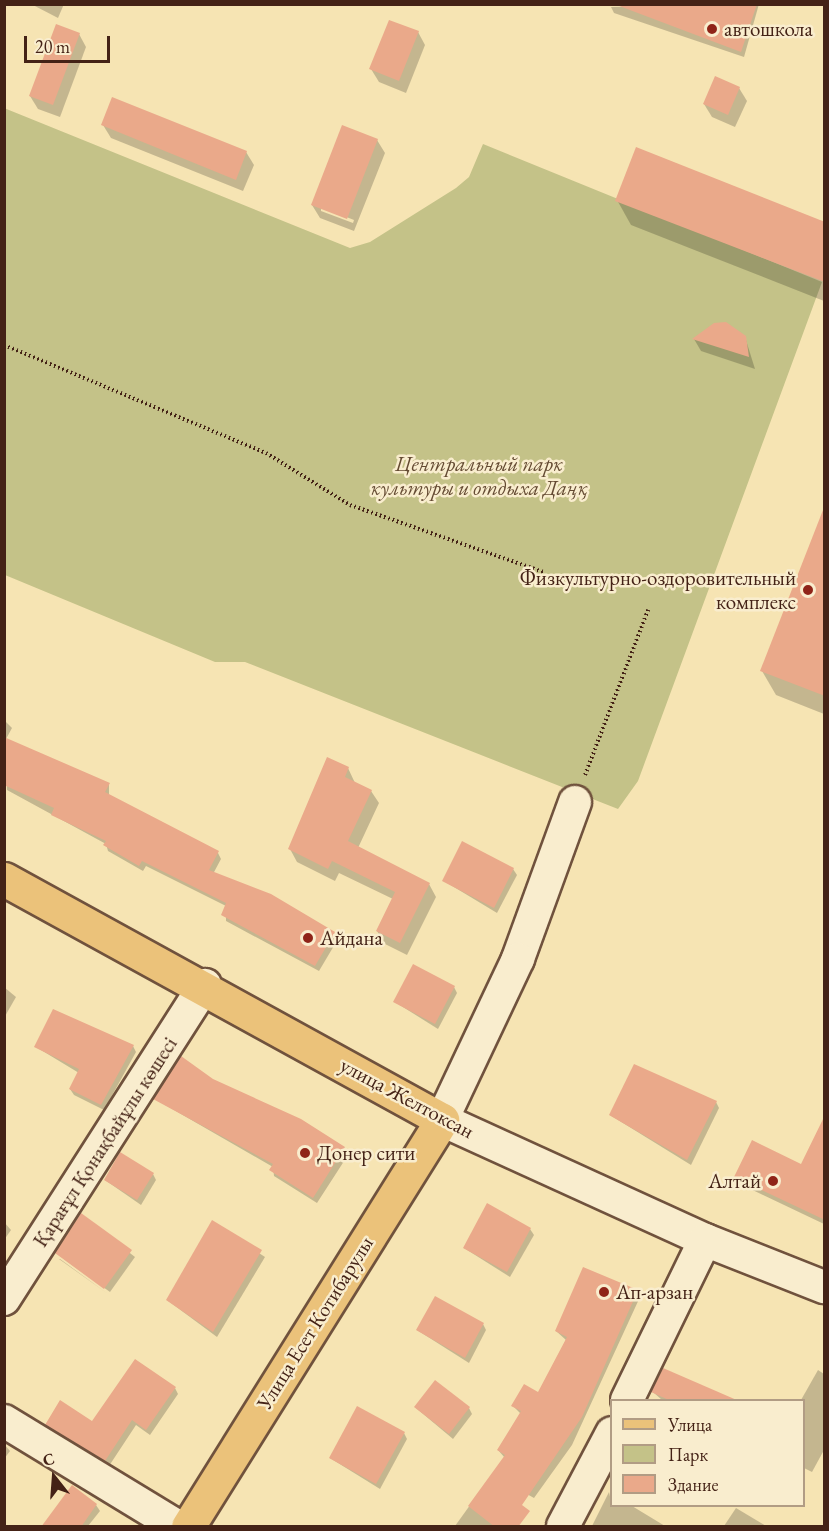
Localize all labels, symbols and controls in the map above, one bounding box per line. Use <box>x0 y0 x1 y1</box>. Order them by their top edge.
place label: автошкола <box>724 16 813 42</box>
marker: автошкола <box>705 22 719 36</box>
scale bar <box>27 24 112 62</box>
text: 20 m <box>35 35 70 58</box>
park label: Центральный парк культуры и отдыха Даңқ <box>371 451 587 501</box>
place label: Физкультурно-оздоровительный комплекс <box>520 565 796 615</box>
marker: Физкультурно-оздоровительный комплекс <box>801 583 815 597</box>
place label: Айдана <box>320 925 383 951</box>
marker: Айдана <box>301 931 315 945</box>
street label: Қарағұл Қонақбайұлы көшесі <box>28 1032 182 1252</box>
street label: улица Желтоксан <box>336 1052 478 1144</box>
place label: Донер сити <box>317 1140 415 1166</box>
marker: Донер сити <box>298 1146 312 1160</box>
place label: Алтай <box>708 1168 761 1194</box>
marker: Алтай <box>766 1174 780 1188</box>
street label: Улица Есет Котибарулы <box>251 1232 379 1414</box>
place label: Ап-арзан <box>616 1279 693 1305</box>
marker: Ап-арзан <box>597 1285 611 1299</box>
legend <box>610 1399 805 1507</box>
text: Улица <box>668 1413 712 1436</box>
text: Парк <box>668 1443 708 1466</box>
north arrow <box>24 1447 84 1507</box>
text: С <box>40 1448 57 1471</box>
text: Здание <box>668 1473 718 1496</box>

